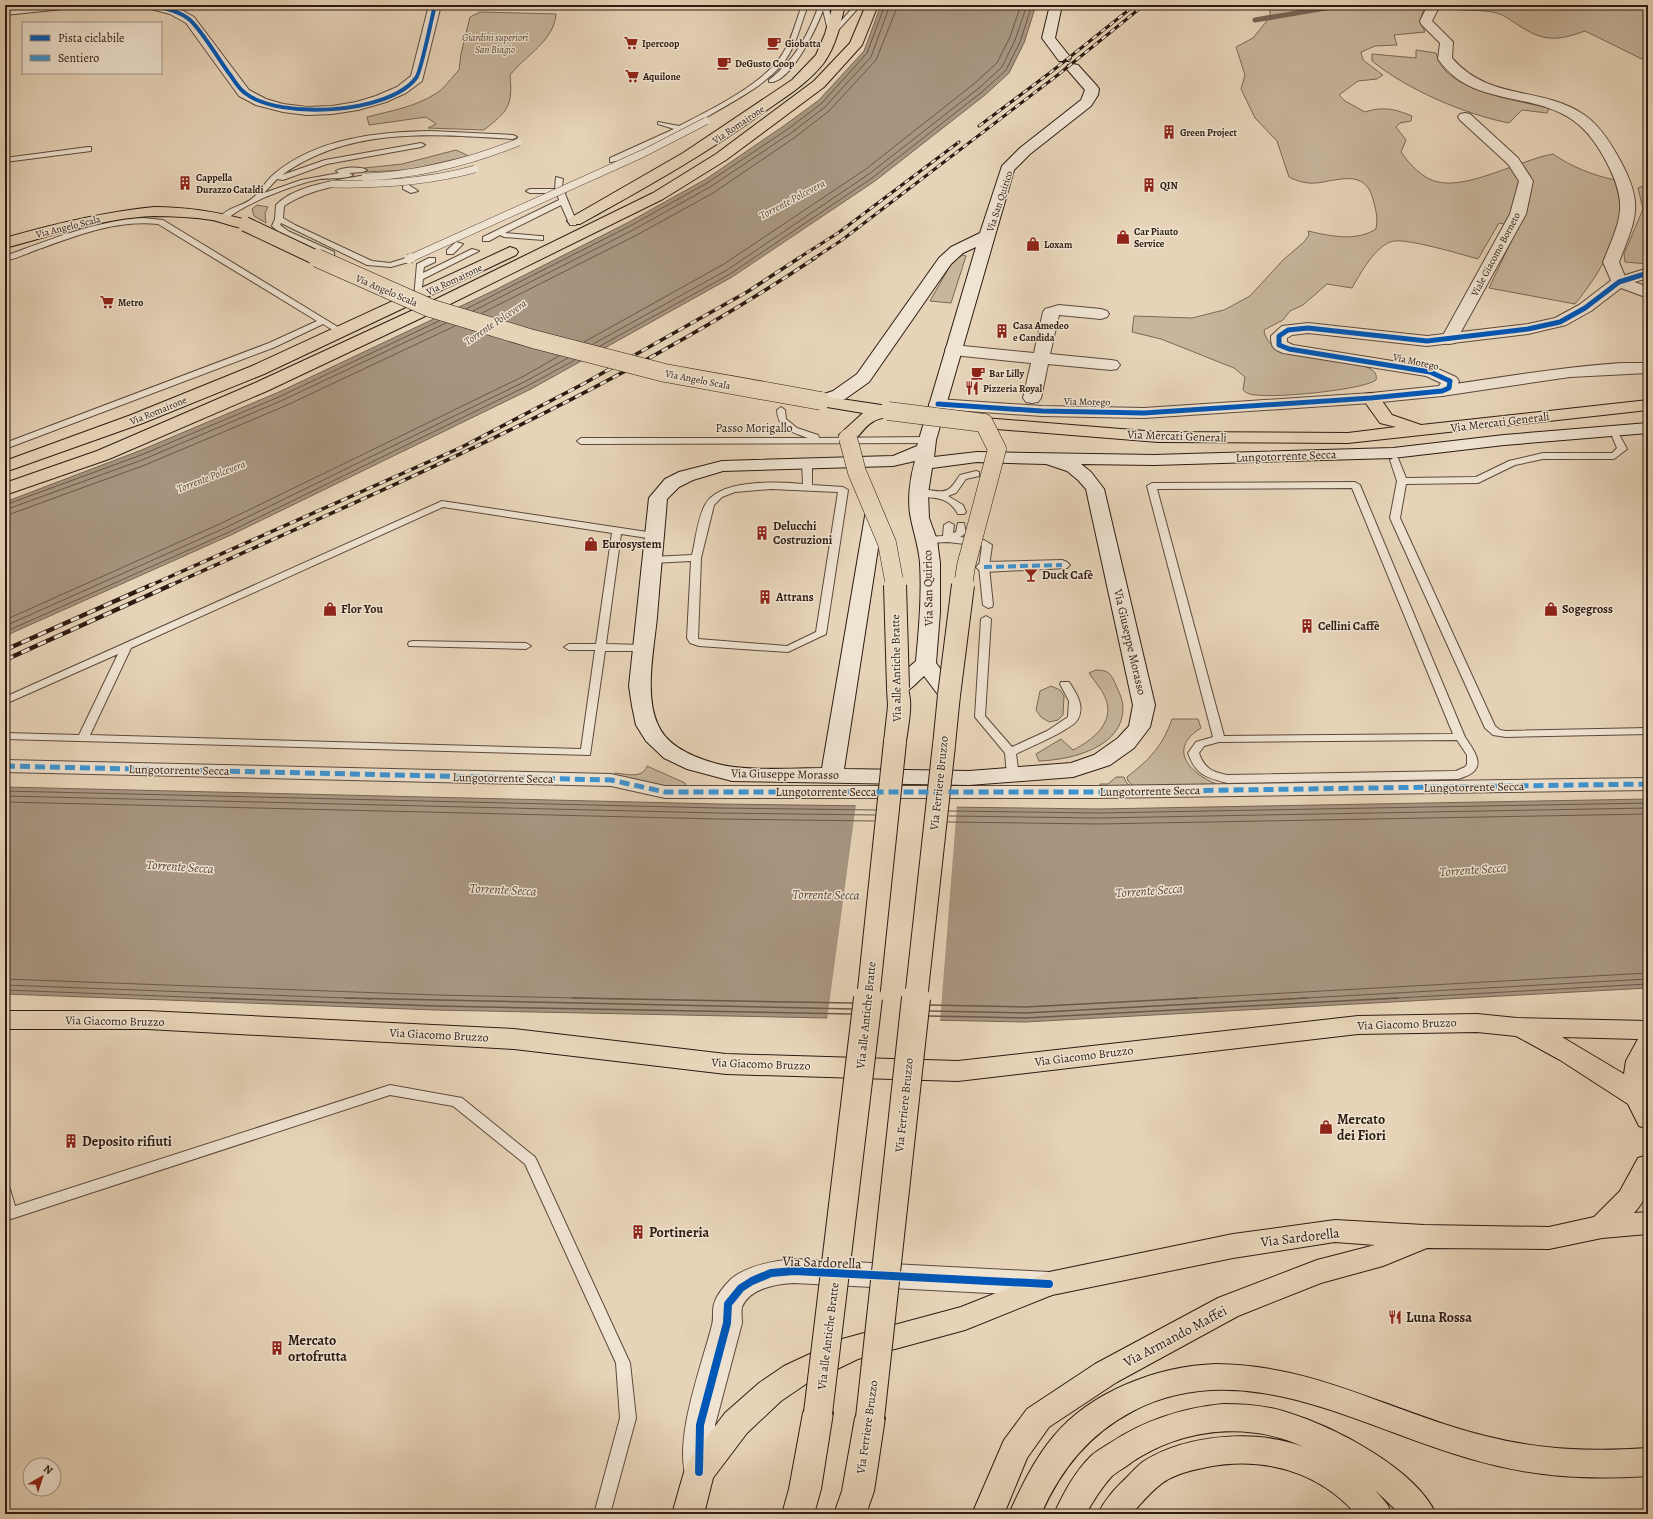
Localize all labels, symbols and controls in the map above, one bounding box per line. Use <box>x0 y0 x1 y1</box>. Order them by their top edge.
legend <box>22 22 162 74</box>
text: Pista ciclabile <box>58 30 125 46</box>
park label: Giardini superiori San Biagio <box>462 31 528 56</box>
supermarket icon: Ipercoop <box>623 35 639 51</box>
cafe icon: Giobatta <box>766 35 782 51</box>
place label: Ipercoop <box>642 37 680 50</box>
place label: Giobatta <box>785 37 821 50</box>
text: Sentiero <box>58 50 99 66</box>
cafe icon: DeGusto Coop <box>716 55 732 71</box>
place label: DeGusto Coop <box>735 57 795 70</box>
supermarket icon: Aquilone <box>624 68 640 84</box>
place label: Aquilone <box>642 70 681 83</box>
street label: Via Romairone <box>709 102 767 147</box>
building icon: Green Project <box>1161 124 1177 140</box>
place label: Green Project <box>1180 126 1238 139</box>
street label: Via San Quirico <box>983 169 1015 234</box>
place label: Cappella Durazzo Cataldi <box>196 171 263 196</box>
building icon: Cappella Durazzo Cataldi <box>177 175 193 191</box>
water label: Torrente Polcevera <box>757 176 828 223</box>
building icon: QIN <box>1141 177 1157 193</box>
place label: QIN <box>1160 179 1178 192</box>
street label: Viale Giacomo Borneto <box>1467 210 1523 299</box>
street label: Via Angelo Scala <box>33 212 102 241</box>
place label: Car Piauto Service <box>1134 225 1178 250</box>
shop icon: Car Piauto Service <box>1115 229 1131 245</box>
shop icon: Loxam <box>1025 236 1041 252</box>
place label: Loxam <box>1044 238 1073 251</box>
street label: Via Romairone <box>423 261 485 299</box>
street label: Via Angelo Scala <box>353 271 420 310</box>
supermarket icon: Metro <box>99 294 115 310</box>
place label: Metro <box>118 296 143 309</box>
water label: Torrente Polcevera <box>461 296 530 349</box>
place label: Casa Amedeo e Candida <box>1013 319 1069 344</box>
building icon: Casa Amedeo e Candida <box>994 323 1010 339</box>
street label: Via Morego <box>1391 350 1440 373</box>
cafe icon: Bar Lilly <box>970 365 986 381</box>
street label: Via Angelo Scala <box>663 367 732 392</box>
place label: Bar Lilly <box>989 367 1024 380</box>
restaurant icon: Pizzeria Royal <box>964 380 980 396</box>
place label: Pizzeria Royal <box>983 382 1043 395</box>
street label: Via Romairone <box>127 393 189 428</box>
street label: Via Morego <box>1063 395 1110 408</box>
street label: Via Mercati Generali <box>1449 408 1550 436</box>
street label: Passo Morigallo <box>715 420 793 436</box>
street label: Via Mercati Generali <box>1126 426 1227 446</box>
street label: Lungotorrente Secca <box>1235 446 1337 466</box>
water label: Torrente Polcevera <box>175 456 248 496</box>
place label: Delucchi Costruzioni <box>773 518 833 548</box>
building icon: Delucchi Costruzioni <box>754 525 770 541</box>
shop icon: Eurosystem <box>583 536 599 552</box>
place label: Eurosystem <box>602 536 661 552</box>
street label: Via San Quirico <box>919 550 937 627</box>
bar icon: Duck Cafè <box>1023 567 1039 583</box>
place label: Duck Cafè <box>1042 567 1093 583</box>
street label: Via Giuseppe Morasso <box>1110 587 1150 696</box>
building icon: Attrans <box>757 589 773 605</box>
place label: Attrans <box>775 589 814 605</box>
shop icon: Flor You <box>322 601 338 617</box>
place label: Flor You <box>341 601 383 617</box>
shop icon: Sogegross <box>1543 601 1559 617</box>
place label: Sogegross <box>1562 601 1613 617</box>
street label: Via alle Antiche Bratte <box>887 614 905 723</box>
building icon: Cellini Caffè <box>1299 618 1315 634</box>
place label: Cellini Caffè <box>1318 618 1380 634</box>
street label: Via Ferriere Bruzzo <box>926 735 952 832</box>
street label: Lungotorrente Secca <box>128 761 230 779</box>
street label: Via Giuseppe Morasso <box>730 765 839 783</box>
street label: Lungotorrente Secca <box>452 769 554 787</box>
street label: Lungotorrente Secca <box>1423 778 1525 796</box>
street label: Lungotorrente Secca <box>1099 782 1201 800</box>
street label: Lungotorrente Secca <box>776 784 877 800</box>
water label: Torrente Secca <box>146 856 214 877</box>
water label: Torrente Secca <box>1439 859 1507 880</box>
water label: Torrente Secca <box>469 879 537 900</box>
water label: Torrente Secca <box>1115 880 1183 901</box>
water label: Torrente Secca <box>792 885 860 904</box>
street label: Via alle Antiche Bratte <box>852 961 880 1070</box>
street label: Via Giacomo Bruzzo <box>64 1012 165 1030</box>
street label: Via Giacomo Bruzzo <box>1356 1014 1457 1034</box>
street label: Via Giacomo Bruzzo <box>388 1024 489 1046</box>
street label: Via Giacomo Bruzzo <box>1033 1042 1134 1070</box>
street label: Via Giacomo Bruzzo <box>710 1054 811 1074</box>
street label: Via Ferriere Bruzzo <box>891 1057 917 1154</box>
place label: Mercato dei Fiori <box>1337 1110 1386 1145</box>
shop icon: Mercato dei Fiori <box>1318 1119 1334 1135</box>
place label: Deposito rifiuti <box>82 1132 172 1151</box>
building icon: Deposito rifiuti <box>63 1133 79 1149</box>
place label: Portineria <box>649 1223 709 1242</box>
street label: Via Sardorella <box>1258 1223 1341 1252</box>
building icon: Portineria <box>630 1224 646 1240</box>
street label: Via Sardorella <box>781 1252 862 1273</box>
street label: Via alle Antiche Bratte <box>813 1282 843 1391</box>
street label: Via Armando Maffei <box>1119 1301 1230 1372</box>
place label: Luna Rossa <box>1406 1308 1472 1327</box>
restaurant icon: Luna Rossa <box>1387 1309 1403 1325</box>
place label: Mercato ortofrutta <box>288 1331 347 1366</box>
building icon: Mercato ortofrutta <box>269 1340 285 1356</box>
street label: Via Ferriere Bruzzo <box>852 1379 882 1476</box>
north arrow <box>22 1457 62 1497</box>
text: N <box>40 1461 56 1478</box>

